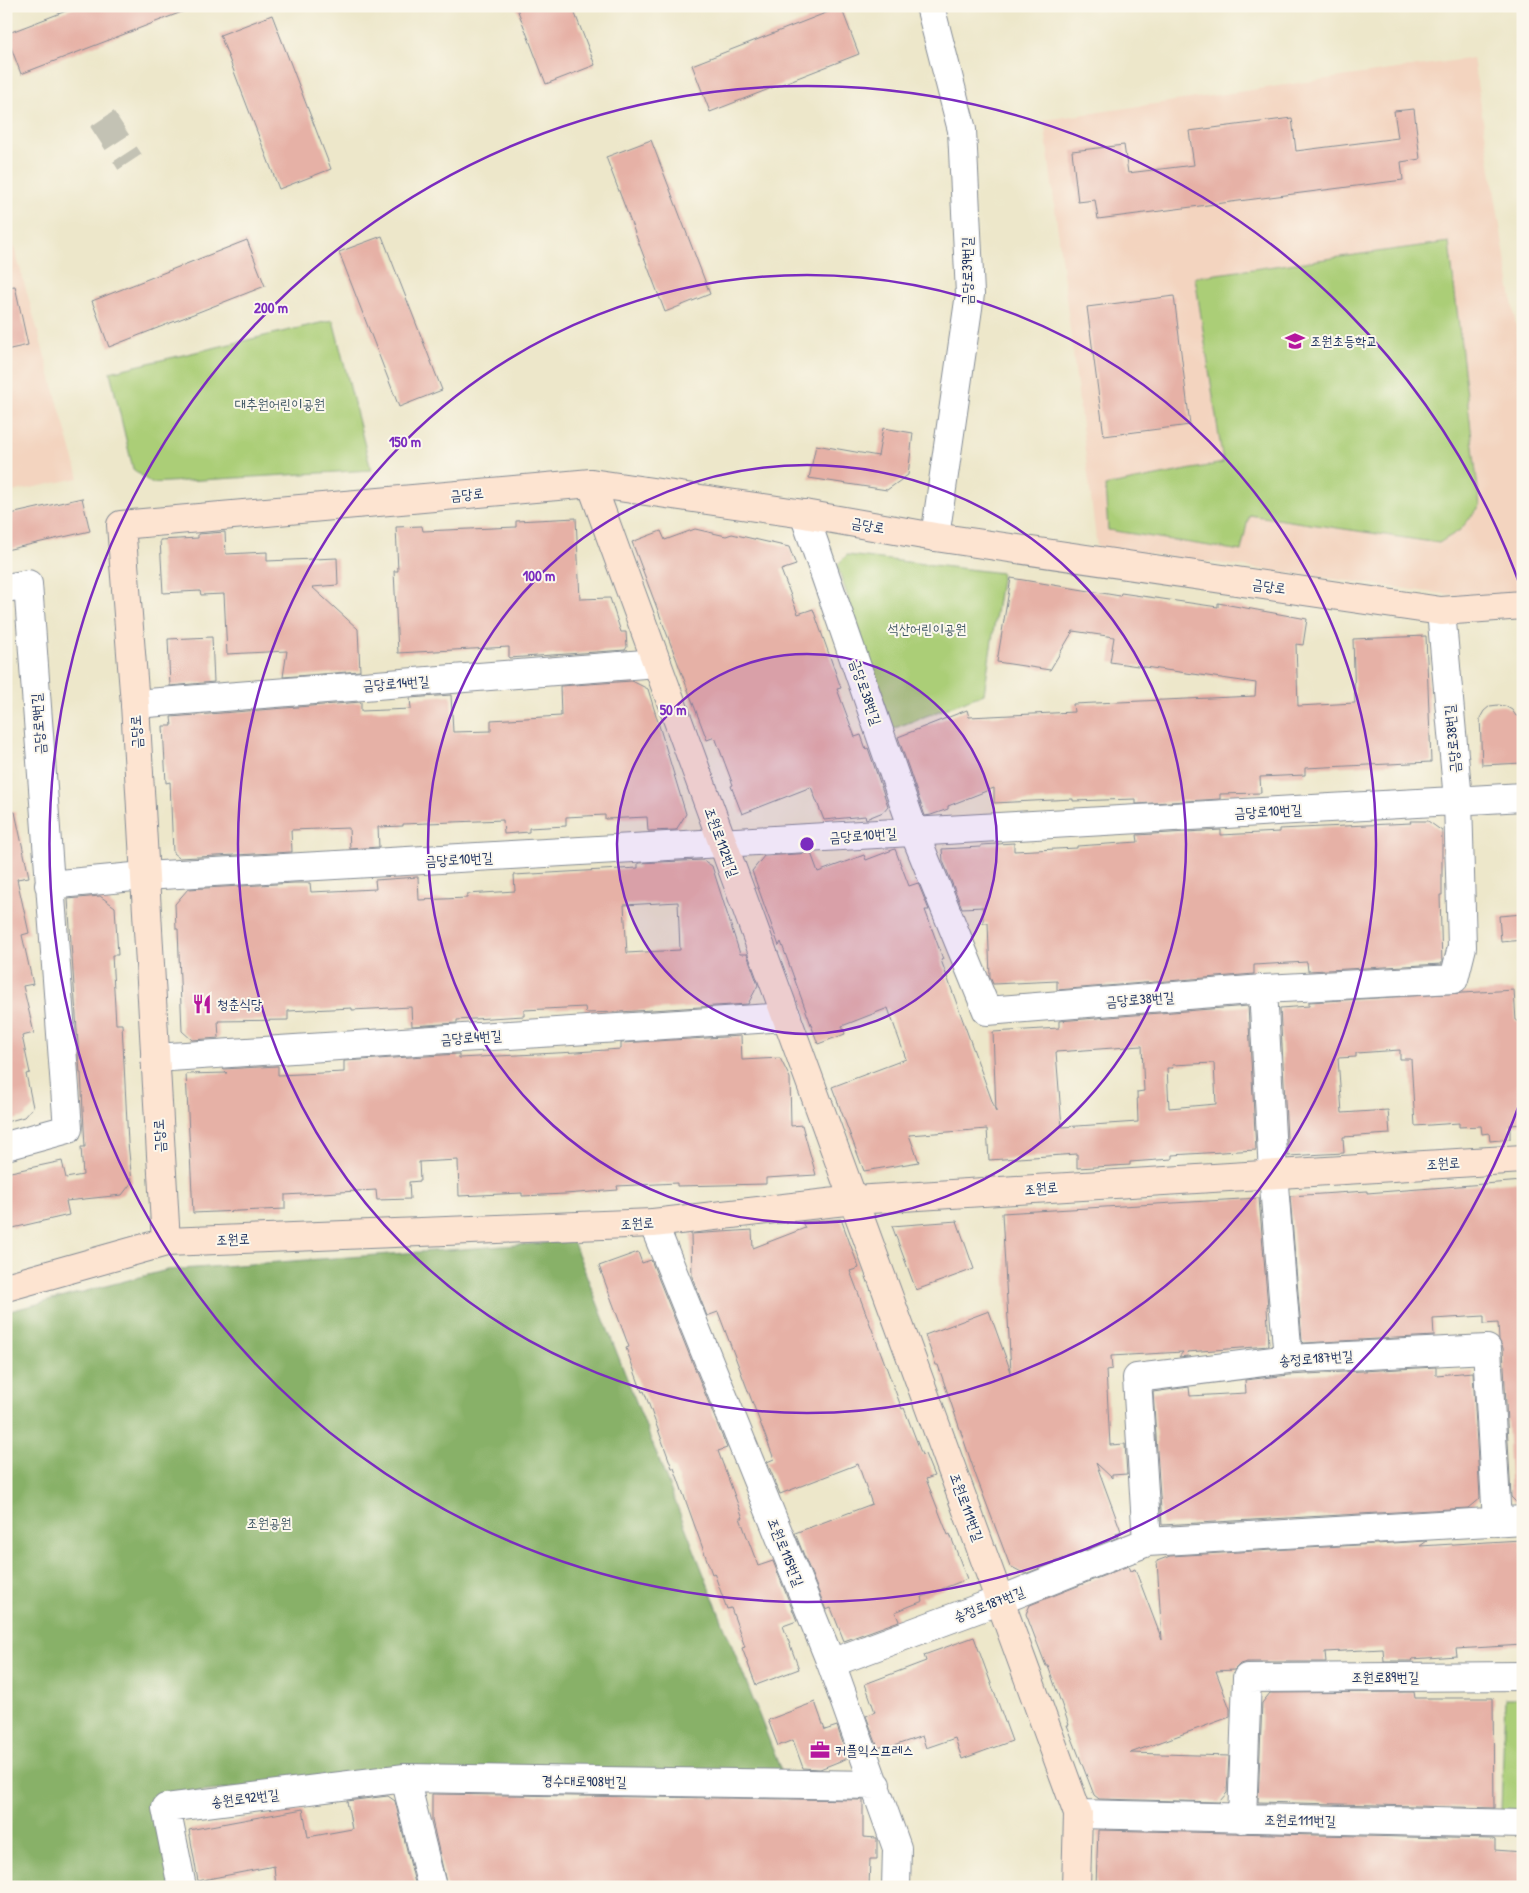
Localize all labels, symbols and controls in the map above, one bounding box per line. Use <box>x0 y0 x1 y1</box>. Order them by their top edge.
street label: 금당로39번길 <box>957 236 976 305</box>
text: 200 m <box>254 297 288 318</box>
school or university icon: 조원초등학교 <box>1284 330 1306 352</box>
place label: 조원초등학교 <box>1310 331 1378 350</box>
park label: 대추원어린이공원 <box>235 394 325 413</box>
text: 150 m <box>389 431 421 452</box>
street label: 금당로 <box>449 483 485 504</box>
street label: 금당로 <box>850 512 886 537</box>
text: 100 m <box>523 565 555 586</box>
street label: 금당로 <box>1251 574 1287 597</box>
park label: 석산어린이공원 <box>888 619 966 638</box>
street label: 금당로38번길 <box>846 656 887 728</box>
street label: 금당로14번길 <box>362 671 431 694</box>
street label: 금당로9번길 <box>26 692 49 755</box>
text: 50 m <box>660 699 686 720</box>
street label: 금당로38번길 <box>1439 703 1464 774</box>
street label: 금당로 <box>125 715 146 749</box>
street label: 금당로10번길 <box>1234 799 1303 822</box>
street label: 조원로112번길 <box>701 804 744 880</box>
street label: 금당로10번길 <box>829 823 898 846</box>
centre of rings <box>798 835 816 853</box>
street label: 금당로10번길 <box>425 847 494 870</box>
street label: 금당로38번길 <box>1105 987 1176 1010</box>
restaurant icon: 청춘식당 <box>191 993 213 1015</box>
place label: 청춘식당 <box>217 994 263 1013</box>
street label: 금당로4번길 <box>440 1025 503 1048</box>
street label: 금당로 <box>148 1119 169 1153</box>
street label: 조원로 <box>1426 1152 1460 1173</box>
street label: 조원로 <box>1023 1177 1058 1198</box>
street label: 조원로 <box>620 1212 654 1233</box>
street label: 조원로 <box>216 1228 250 1249</box>
street label: 송정로187번길 <box>1278 1345 1354 1370</box>
street label: 조원로111번길 <box>946 1470 989 1544</box>
park label: 조원공원 <box>246 1513 292 1532</box>
street label: 조원로115번길 <box>764 1515 809 1590</box>
street label: 송정로187번길 <box>951 1581 1028 1626</box>
street label: 조원로89번길 <box>1351 1667 1419 1686</box>
office icon: 커플익스프레스 <box>809 1739 831 1761</box>
place label: 커플익스프레스 <box>835 1740 914 1759</box>
street label: 경수대로908번길 <box>541 1770 627 1791</box>
street label: 송원로92번길 <box>210 1784 281 1811</box>
street label: 조원로111번길 <box>1264 1809 1337 1830</box>

